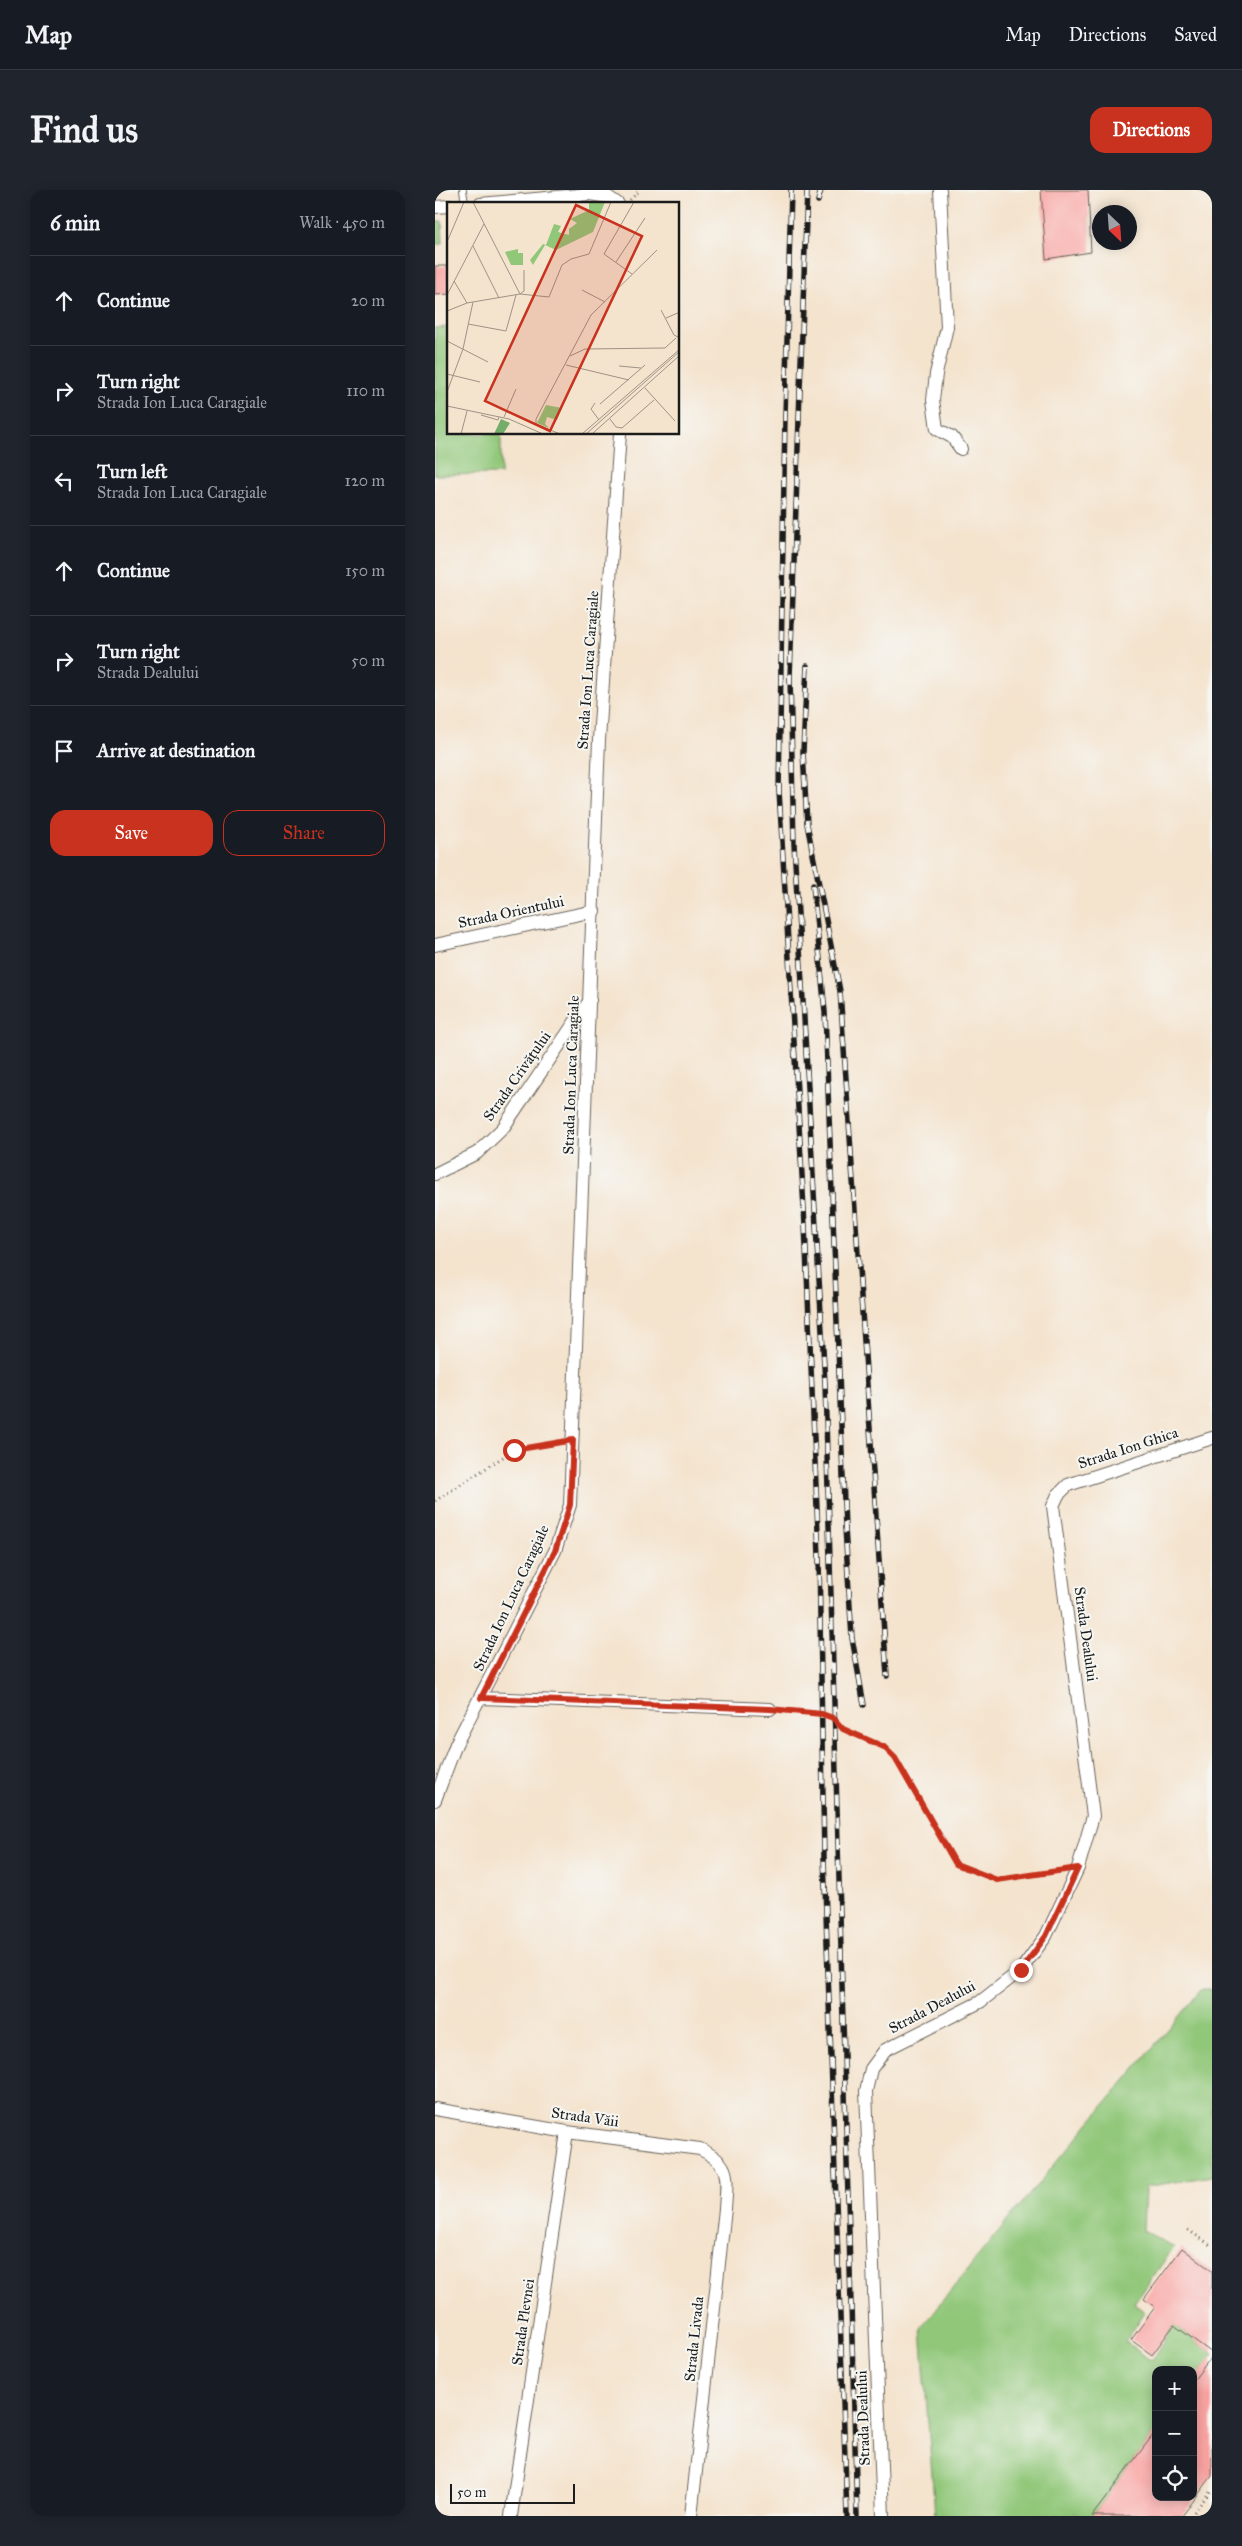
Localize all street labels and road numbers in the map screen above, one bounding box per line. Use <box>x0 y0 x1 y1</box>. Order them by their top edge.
street label: Strada Ion Luca Caragiale <box>573 590 603 750</box>
street label: Strada Orientului <box>456 892 566 932</box>
street label: Strada Ion Luca Caragiale <box>559 995 583 1155</box>
street label: Strada Crivățului <box>479 1028 555 1124</box>
street label: Strada Ion Ghica <box>1076 1423 1181 1473</box>
street label: Strada Ion Luca Caragiale <box>469 1522 553 1674</box>
street label: Strada Dealului <box>1070 1585 1102 1683</box>
street label: Strada Dealului <box>886 1977 978 2037</box>
street label: Strada Văii <box>550 2103 620 2131</box>
street label: Strada Plevnei <box>508 2277 538 2367</box>
street label: Strada Livada <box>681 2295 707 2382</box>
street label: Strada Dealului <box>852 2370 874 2466</box>

